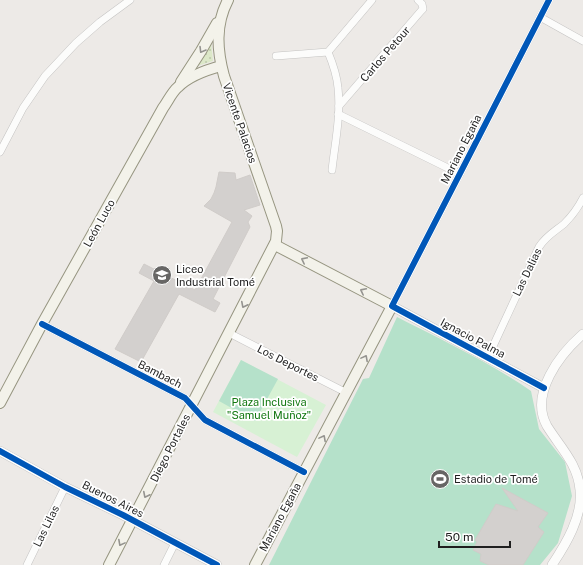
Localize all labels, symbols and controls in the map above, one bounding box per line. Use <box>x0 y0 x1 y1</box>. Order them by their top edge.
street label: Carlos Petour <box>358 24 412 84</box>
one-way arrow <box>199 46 206 53</box>
street label: Vicente Palacios <box>221 81 260 165</box>
street label: Mariano Egaña <box>438 112 484 186</box>
street label: León Luco <box>81 197 117 249</box>
street label: Las Dalias <box>510 246 544 298</box>
one-way arrow <box>301 258 308 265</box>
place label: Liceo Industrial Tomé <box>176 263 255 288</box>
school or university icon: Liceo Industrial Tomé <box>151 264 173 286</box>
one-way arrow <box>359 288 367 296</box>
one-way arrow <box>241 301 249 308</box>
street label: Ignacio Palma <box>439 316 507 360</box>
street label: Los Deportes <box>255 342 321 384</box>
one-way arrow <box>360 355 367 363</box>
street label: Bambach <box>136 358 184 390</box>
park label: Plaza Inclusiva "Samuel Muñoz" <box>227 396 311 421</box>
street label: Diego Portales <box>148 412 192 484</box>
one-way arrow <box>318 434 325 442</box>
sports icon: Estadio de Tomé <box>429 468 451 490</box>
place label: Estadio de Tomé <box>454 473 538 485</box>
street label: Buenos Aires <box>80 478 146 520</box>
street label: Mariano Egaña <box>257 481 303 553</box>
one-way arrow <box>143 491 151 498</box>
street label: Las Lilas <box>31 503 61 549</box>
scale bar <box>439 523 510 549</box>
text: 50 m <box>445 530 473 544</box>
one-way arrow <box>118 539 126 546</box>

